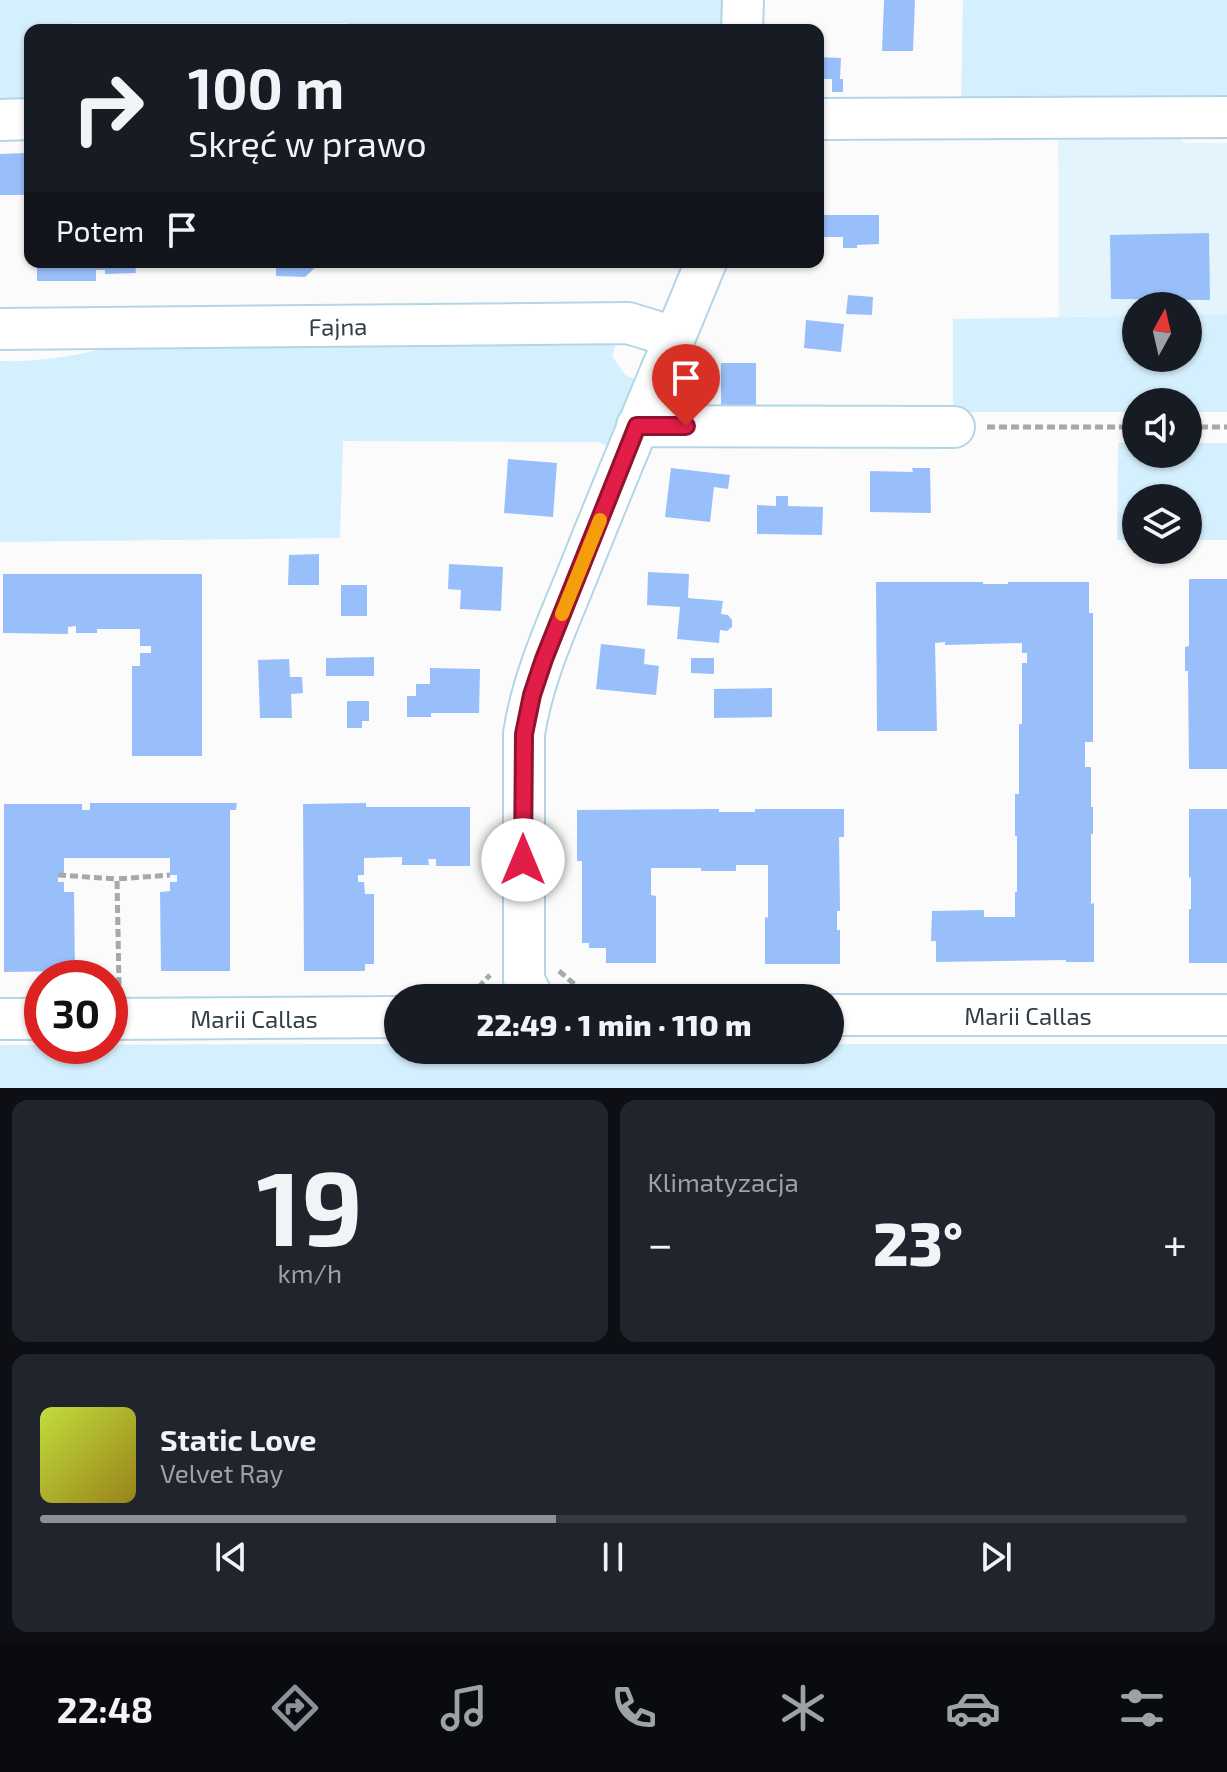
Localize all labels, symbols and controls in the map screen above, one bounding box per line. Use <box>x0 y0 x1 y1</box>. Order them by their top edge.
text: 100 m <box>188 53 344 120</box>
icon: right <box>56 56 160 160</box>
text: Skręć w prawo <box>188 121 427 164</box>
icon: arrive <box>160 208 204 252</box>
text: Potem <box>56 212 144 248</box>
north arrow <box>1122 292 1202 372</box>
map controls <box>1122 292 1202 564</box>
street label: Fajna <box>308 311 368 341</box>
pin <box>652 344 720 426</box>
icon: arrive <box>664 356 708 400</box>
button: sound <box>1122 388 1202 468</box>
button: layers <box>1122 484 1202 564</box>
position arrow <box>481 818 565 902</box>
speed limit sign: 30 <box>24 960 128 1064</box>
street label: Marii Callas <box>964 1001 1092 1030</box>
street label: Marii Callas <box>190 1004 318 1033</box>
text: 22:49 · 1 min · 110 m <box>477 1006 751 1042</box>
text: 19 <box>257 1142 363 1267</box>
text: Klimatyzacja <box>648 1166 799 1197</box>
text: 23° <box>873 1206 963 1278</box>
text: − <box>648 1216 673 1269</box>
text: + <box>1163 1216 1187 1269</box>
text: km/h <box>277 1257 342 1288</box>
text: Static Love <box>160 1421 316 1457</box>
text: Velvet Ray <box>160 1457 283 1488</box>
icon: previous <box>209 1535 253 1579</box>
icon: pause <box>591 1535 635 1579</box>
icon: next <box>974 1535 1018 1579</box>
icon: directions <box>267 1680 323 1736</box>
icon: music <box>436 1680 492 1736</box>
icon: phone <box>606 1680 662 1736</box>
icon: climate <box>775 1680 831 1736</box>
icon: car <box>945 1680 1001 1736</box>
icon: filters <box>1114 1680 1170 1736</box>
text: 22:48 <box>57 1687 153 1730</box>

